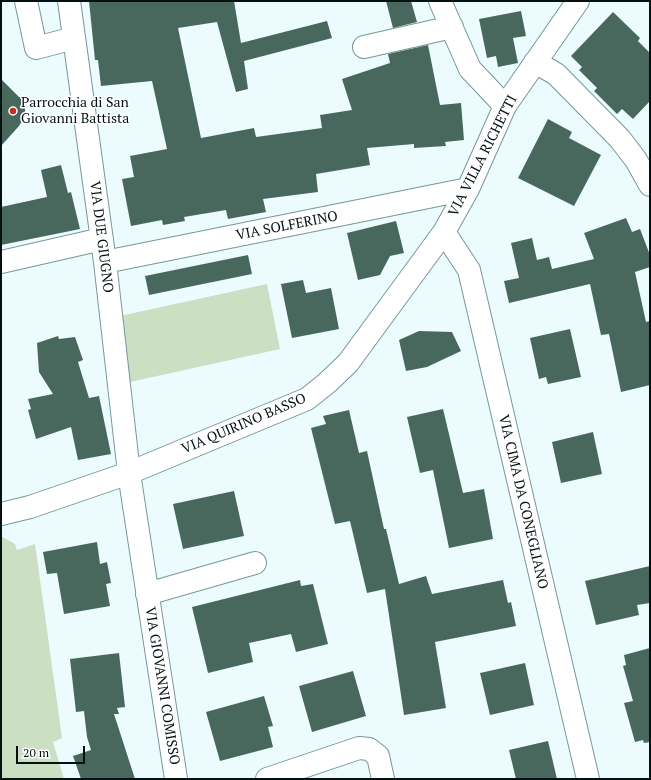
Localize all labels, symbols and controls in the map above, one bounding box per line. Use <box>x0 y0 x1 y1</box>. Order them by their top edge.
street label: VIA VILLA RICHETTI <box>445 93 521 219</box>
place label: Parrocchia di San Giovanni Battista <box>21 95 129 128</box>
marker: Parrocchia di San Giovanni Battista <box>8 106 18 116</box>
street label: VIA DUE GIUGNO <box>86 180 116 294</box>
street label: VIA SOLFERINO <box>235 208 339 244</box>
street label: VIA QUIRINO BASSO <box>179 390 309 458</box>
street label: VIA CIMA DA CONEGLIANO <box>495 413 551 591</box>
street label: VIA GIOVANNI COMISSO <box>141 606 183 766</box>
scale bar <box>18 738 87 764</box>
text: 20 m <box>23 745 49 760</box>

